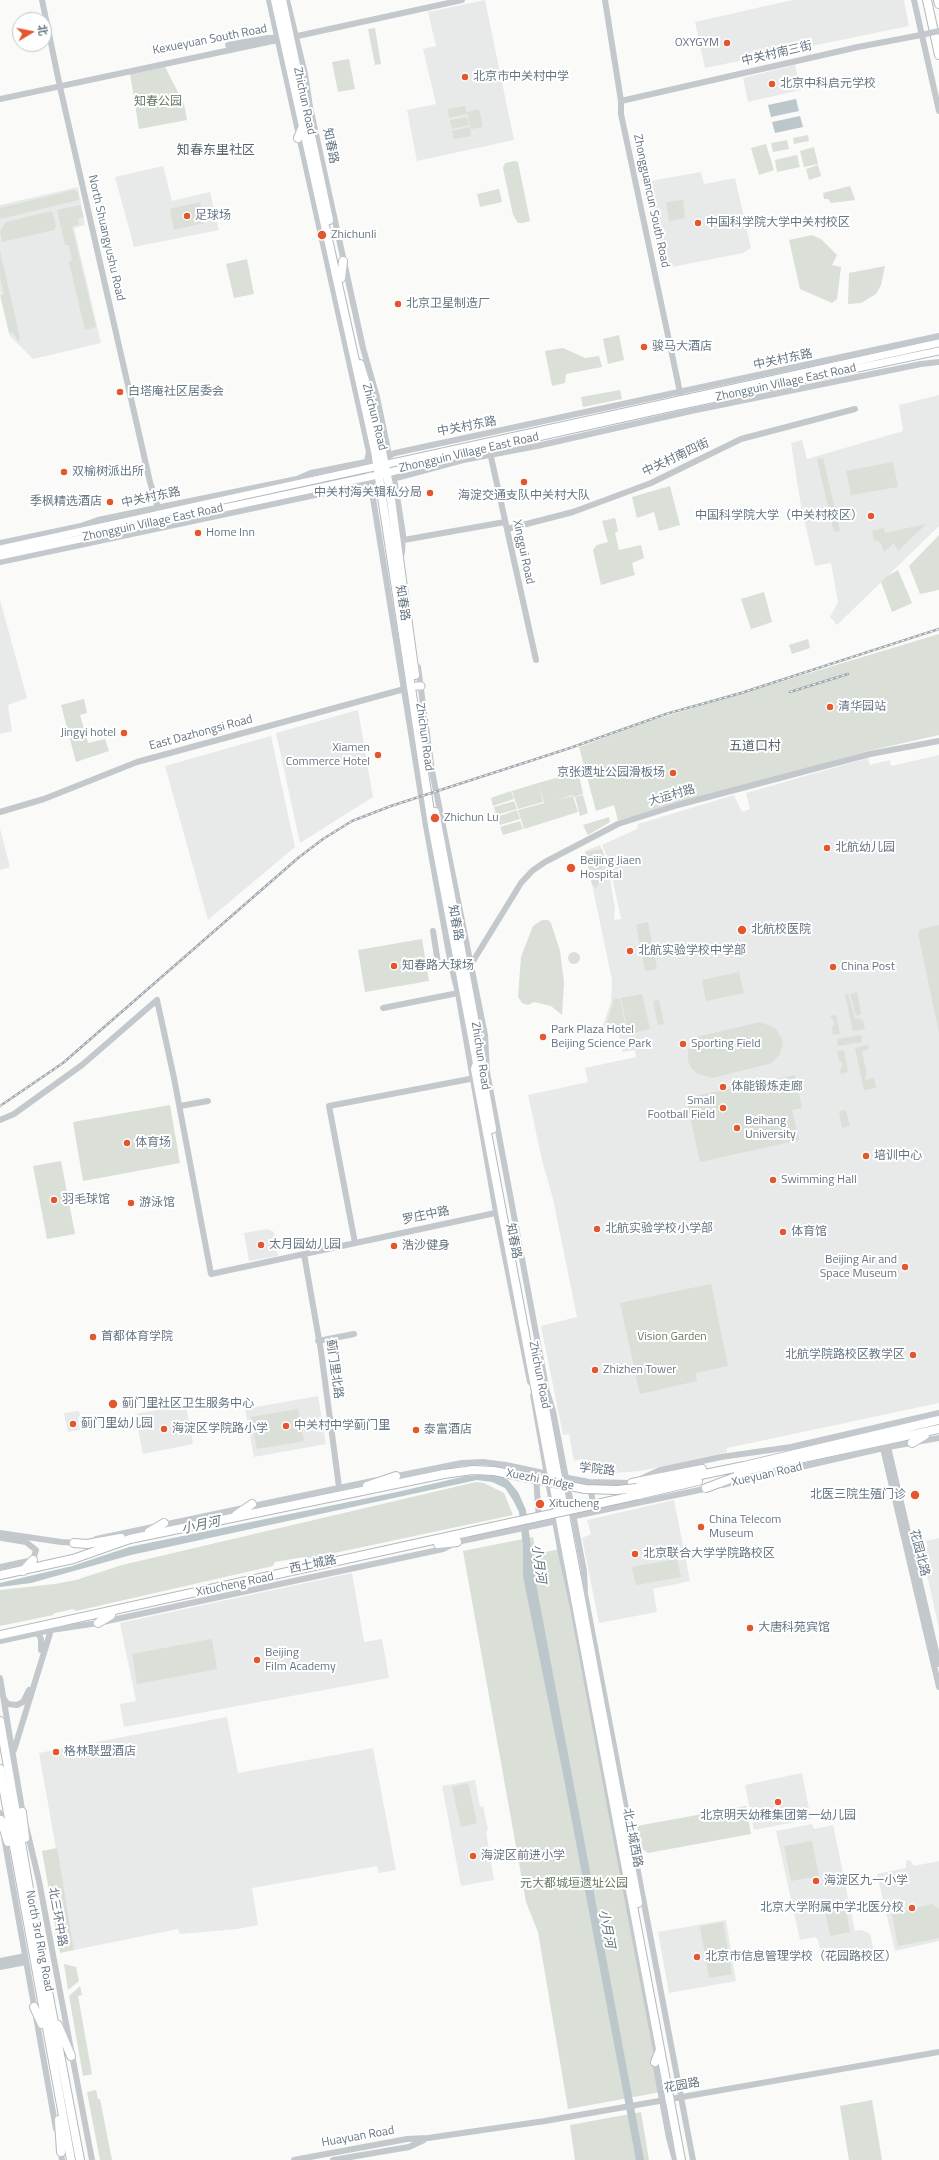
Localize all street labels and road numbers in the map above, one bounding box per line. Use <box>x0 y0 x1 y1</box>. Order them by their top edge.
street label: Kexueyuan South Road <box>152 22 268 58</box>
street label: 中关村南三街 <box>740 39 814 69</box>
street label: Zhichun Road <box>290 66 318 136</box>
street label: 知春路 <box>319 127 341 165</box>
street label: Zhongguancun South Road <box>630 133 672 269</box>
street label: North Shuangyushu Road <box>84 174 128 302</box>
street label: 中关村东路 <box>752 347 814 373</box>
street label: Zhongguin Village East Road <box>714 361 858 405</box>
street label: Zhichun Road <box>359 382 389 452</box>
street label: 中关村东路 <box>436 414 498 440</box>
street label: Zhongguin Village East Road <box>398 430 540 476</box>
street label: 中关村南四街 <box>640 436 712 480</box>
street label: 中关村东路 <box>120 485 182 511</box>
street label: Zhongguin Village East Road <box>81 501 225 545</box>
street label: Xinggui Road <box>509 518 537 586</box>
street label: 知春路 <box>392 584 412 622</box>
street label: Zhichun Road <box>412 702 436 772</box>
street label: East Dazhongsi Road <box>148 712 254 754</box>
street label: 大运村路 <box>647 782 697 810</box>
street label: 知春路 <box>445 904 465 942</box>
street label: Zhichun Road <box>468 1021 492 1091</box>
street label: 罗庄中路 <box>401 1204 451 1228</box>
street label: 知春路 <box>502 1222 524 1260</box>
street label: 蓟门里北路 <box>323 1338 345 1400</box>
street label: Zhichun Road <box>525 1340 553 1410</box>
street label: Xueyuan Road <box>730 1460 804 1490</box>
street label: 学院路 <box>578 1461 616 1479</box>
street label: Xuezhi Bridge <box>505 1466 575 1494</box>
street label: 花园北路 <box>906 1528 932 1578</box>
street label: 西土城路 <box>288 1553 338 1577</box>
street label: Xitucheng Road <box>195 1570 275 1600</box>
street label: 北土城西路 <box>619 1807 645 1869</box>
street label: 北三环中路 <box>45 1886 69 1948</box>
street label: North 3rd Ring Road <box>22 1889 56 1993</box>
street label: 花园路 <box>663 2076 701 2096</box>
street label: Huayuan Road <box>320 2124 396 2150</box>

